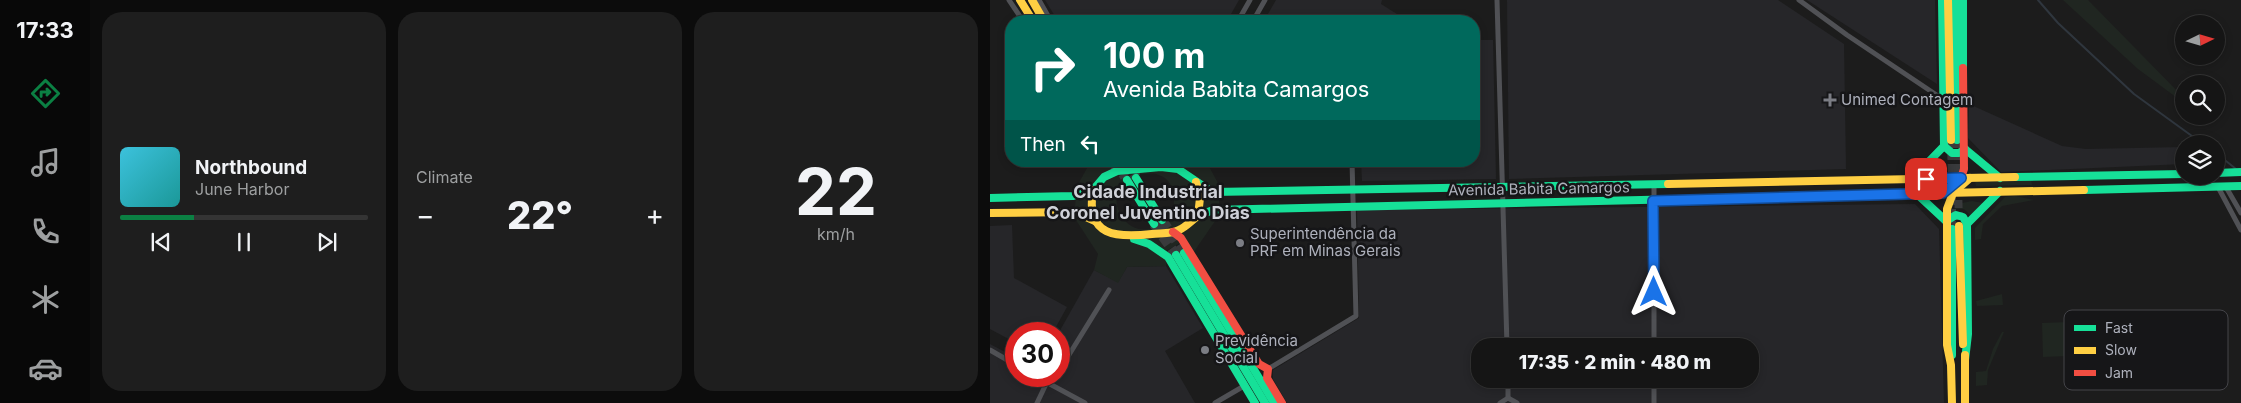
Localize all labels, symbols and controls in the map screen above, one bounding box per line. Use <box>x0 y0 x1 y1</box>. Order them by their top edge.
north arrow <box>2175 15 2225 65</box>
map controls <box>2175 15 2225 185</box>
text: 17:33 <box>16 17 74 43</box>
text: 100 m <box>1103 34 1206 76</box>
icon: right <box>1020 35 1085 100</box>
button: search <box>2175 75 2225 125</box>
icon: directions <box>28 76 63 111</box>
text: Avenida Babita Camargos <box>1103 76 1369 102</box>
place label: Unimed Contagem <box>1841 90 1973 109</box>
marker: Unimed Contagem <box>1823 93 1837 107</box>
icon: left <box>1076 130 1104 158</box>
text: Then <box>1020 133 1066 156</box>
button: layers <box>2175 135 2225 185</box>
icon: music <box>28 145 63 180</box>
text: 22 <box>795 152 877 231</box>
text: Northbound <box>195 156 307 179</box>
pin <box>1905 158 1947 200</box>
icon: arrive <box>1912 165 1940 193</box>
text: Climate <box>416 167 473 187</box>
street label: Avenida Babita Camargos <box>1448 177 1630 200</box>
text: June Harbor <box>195 179 289 199</box>
district label: Cidade Industrial Coronel Juventino Dias <box>1046 181 1250 223</box>
text: 22° <box>507 192 573 238</box>
text: − <box>416 198 435 232</box>
text: + <box>645 198 664 232</box>
icon: phone <box>28 214 63 249</box>
text: km/h <box>817 224 855 244</box>
place label: Superintendência da PRF em Minas Gerais <box>1250 224 1401 260</box>
icon: previous <box>147 228 175 256</box>
icon: pause <box>230 228 258 256</box>
icon: next <box>313 228 341 256</box>
marker: Superintendência da PRF em Minas Gerais <box>1234 237 1246 249</box>
position arrow <box>1627 265 1679 317</box>
icon: climate <box>28 282 63 317</box>
legend <box>2064 310 2228 390</box>
text: Fast <box>2105 319 2133 336</box>
speed limit sign: 30 <box>1005 322 1070 387</box>
place label: Previdência Social <box>1215 331 1298 367</box>
text: Slow <box>2105 341 2137 358</box>
marker: Previdência Social <box>1199 344 1211 356</box>
icon: car <box>28 351 63 386</box>
text: 17:35 · 2 min · 480 m <box>1519 351 1711 374</box>
text: Jam <box>2105 364 2133 381</box>

